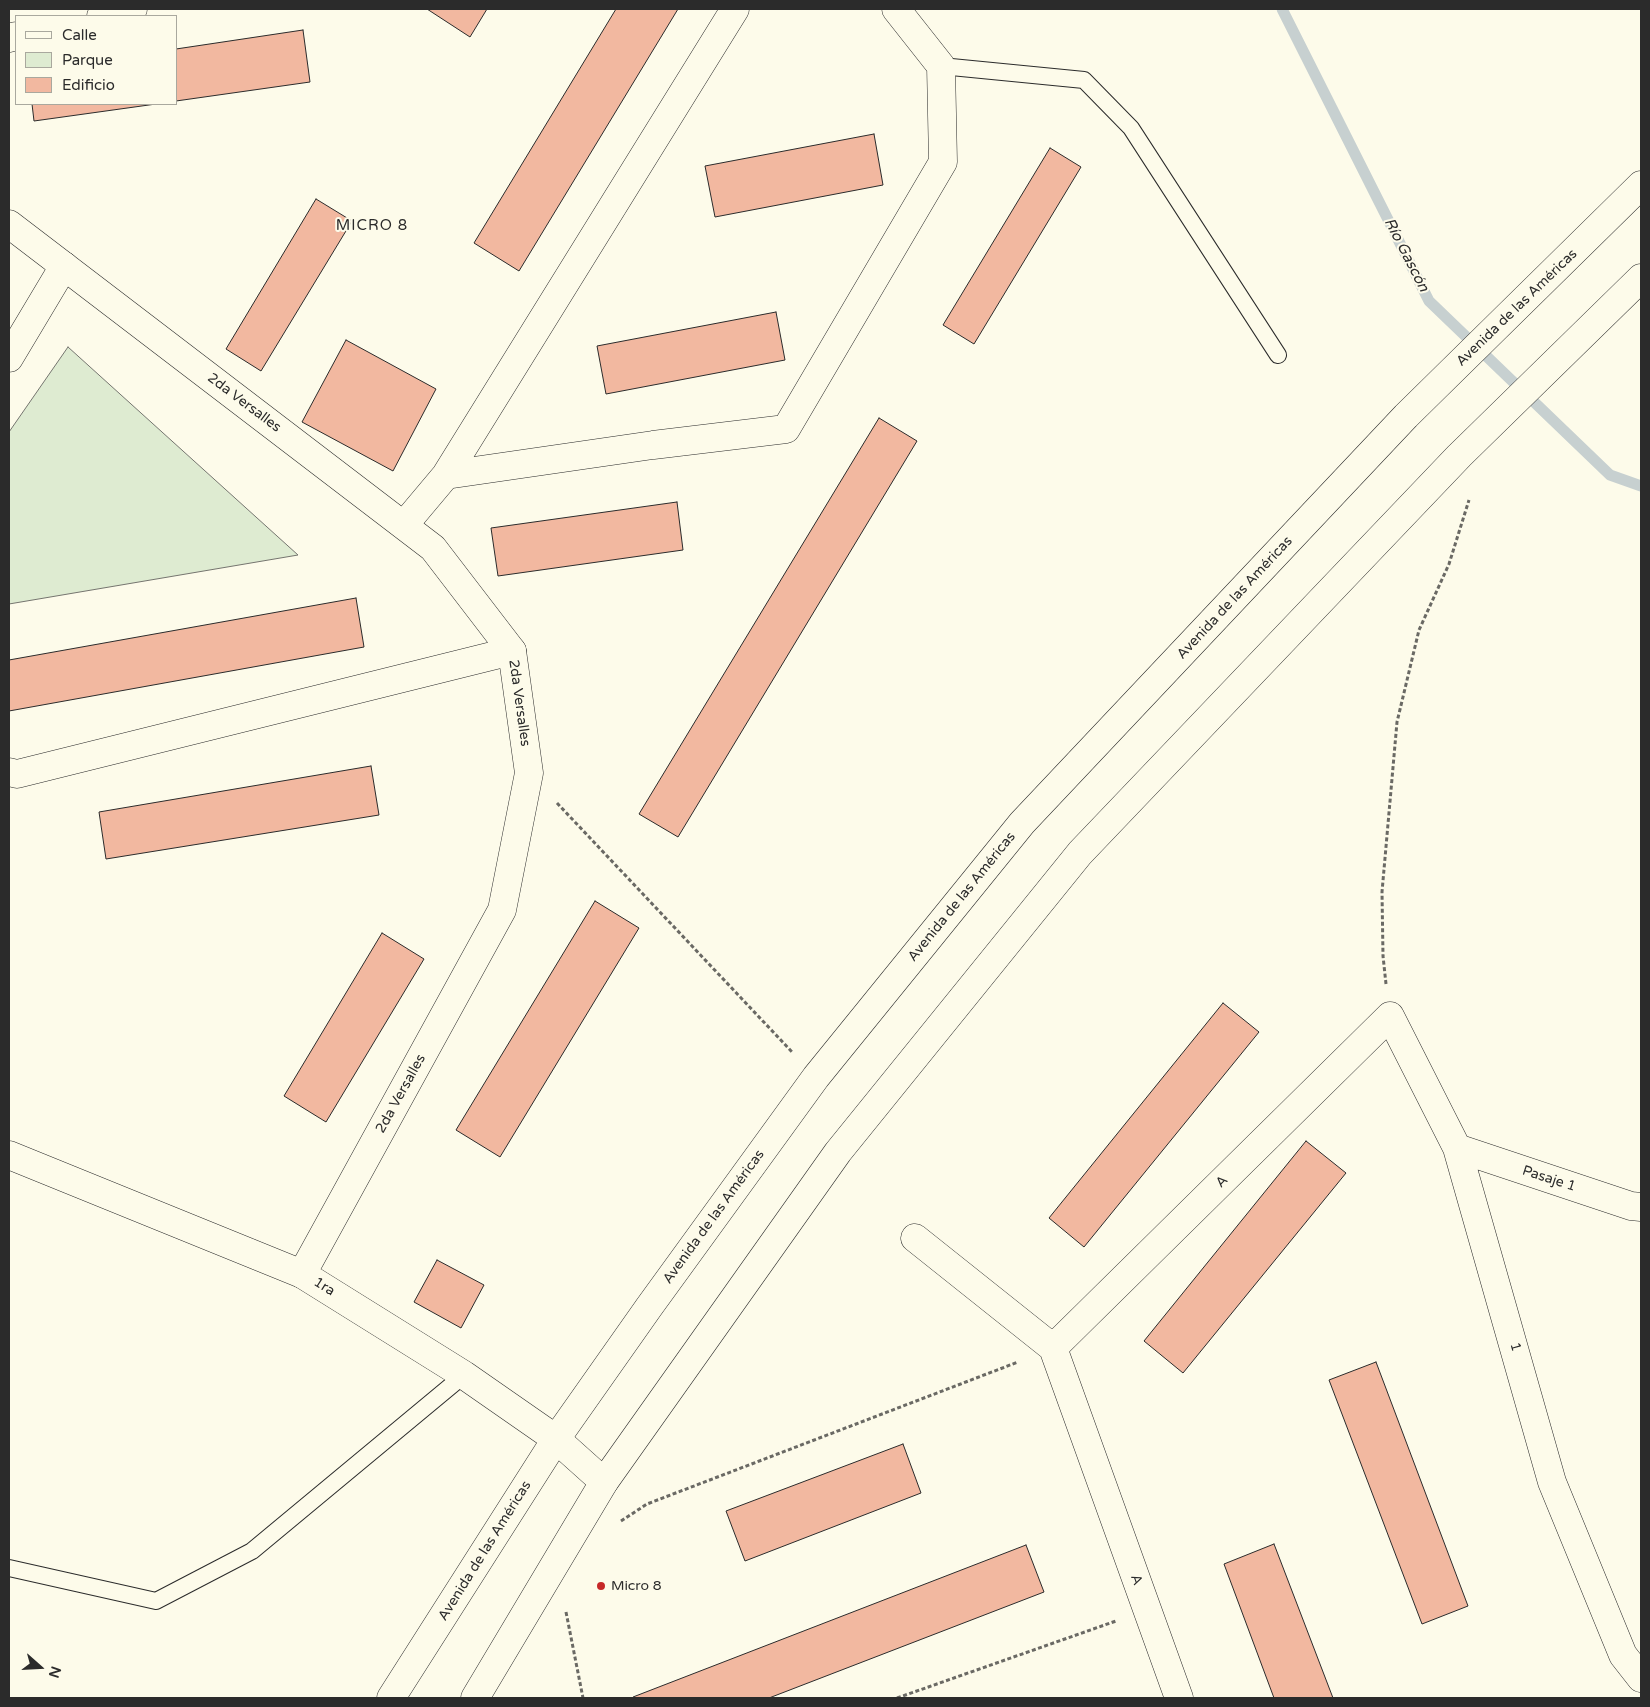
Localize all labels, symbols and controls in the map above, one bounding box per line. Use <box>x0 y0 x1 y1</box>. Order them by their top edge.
legend <box>15 15 178 105</box>
text: Calle <box>62 26 97 44</box>
text: Parque <box>62 51 113 69</box>
text: Edificio <box>62 76 115 94</box>
water label: Río Gascón <box>1380 215 1432 295</box>
district label: MICRO 8 <box>335 217 409 235</box>
street label: Avenida de las Américas <box>1453 246 1581 370</box>
street label: 2da Versalles <box>204 370 284 436</box>
street label: Avenida de las Américas <box>1174 533 1296 663</box>
street label: 2da Versalles <box>505 658 533 748</box>
street label: Avenida de las Américas <box>905 829 1019 965</box>
street label: 2da Versalles <box>372 1052 430 1136</box>
street label: Avenida de las Américas <box>660 1147 768 1287</box>
street label: Pasaje 1 <box>1520 1162 1578 1196</box>
street label: A <box>1212 1172 1232 1192</box>
street label: 1ra <box>310 1274 338 1300</box>
street label: 1 <box>1506 1340 1524 1354</box>
street label: Avenida de las Américas <box>435 1478 535 1624</box>
street label: A <box>1126 1572 1146 1588</box>
place label: Micro 8 <box>611 1578 661 1594</box>
marker: Micro 8 <box>595 1580 607 1592</box>
north arrow <box>15 1642 65 1692</box>
text: N <box>45 1664 65 1680</box>

